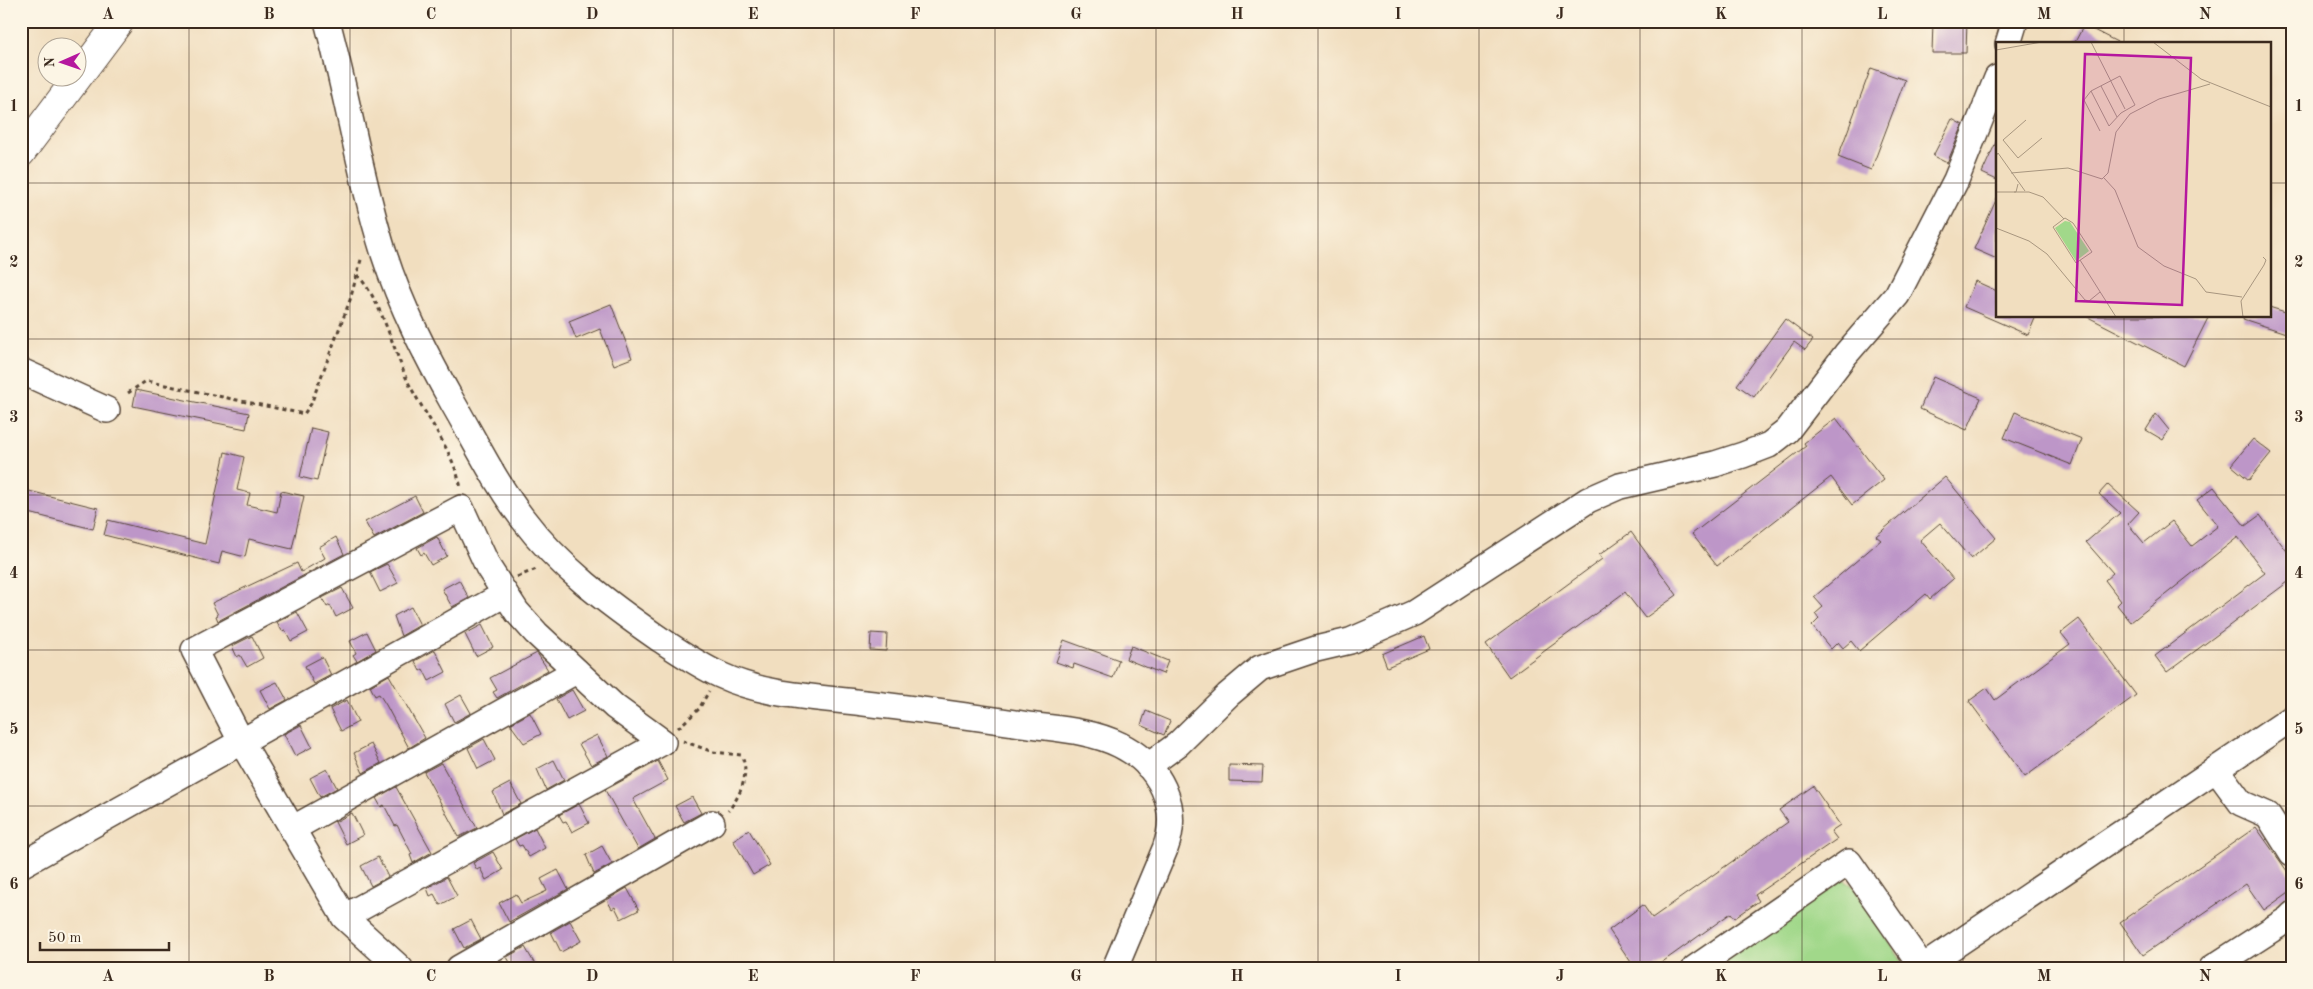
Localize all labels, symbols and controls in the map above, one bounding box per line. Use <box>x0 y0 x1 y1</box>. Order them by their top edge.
text: A <box>102 7 114 23</box>
text: B <box>263 7 275 23</box>
text: C <box>426 7 436 23</box>
text: D <box>586 7 598 23</box>
text: E <box>747 7 759 23</box>
text: F <box>910 7 921 23</box>
text: G <box>1070 7 1082 23</box>
text: H <box>1230 7 1244 23</box>
text: I <box>1394 7 1402 23</box>
text: J <box>1556 7 1565 23</box>
text: K <box>1715 7 1727 23</box>
text: L <box>1877 7 1888 23</box>
text: M <box>2037 7 2051 23</box>
text: N <box>2199 7 2212 23</box>
north arrow <box>38 38 88 88</box>
inset map <box>1996 42 2270 318</box>
text: N <box>43 57 57 68</box>
text: 1 <box>9 99 19 115</box>
text: 1 <box>2294 99 2304 115</box>
text: 2 <box>9 255 19 271</box>
text: 2 <box>2294 255 2304 271</box>
text: 3 <box>9 410 19 426</box>
text: 3 <box>2294 410 2304 426</box>
text: 4 <box>9 566 19 582</box>
text: 4 <box>2294 566 2304 582</box>
text: 5 <box>9 722 19 738</box>
text: 5 <box>2294 722 2304 738</box>
text: 6 <box>9 877 19 893</box>
text: 6 <box>2294 877 2304 893</box>
scale bar <box>40 919 169 951</box>
text: 50 m <box>48 931 82 946</box>
text: A <box>102 969 114 985</box>
text: B <box>263 969 275 985</box>
text: C <box>426 969 436 985</box>
text: D <box>586 969 598 985</box>
text: E <box>747 969 759 985</box>
text: F <box>910 969 921 985</box>
text: G <box>1070 969 1082 985</box>
text: H <box>1230 969 1244 985</box>
text: I <box>1394 969 1402 985</box>
text: J <box>1556 969 1565 985</box>
text: K <box>1715 969 1727 985</box>
text: L <box>1877 969 1888 985</box>
text: M <box>2037 969 2051 985</box>
text: N <box>2199 969 2212 985</box>

